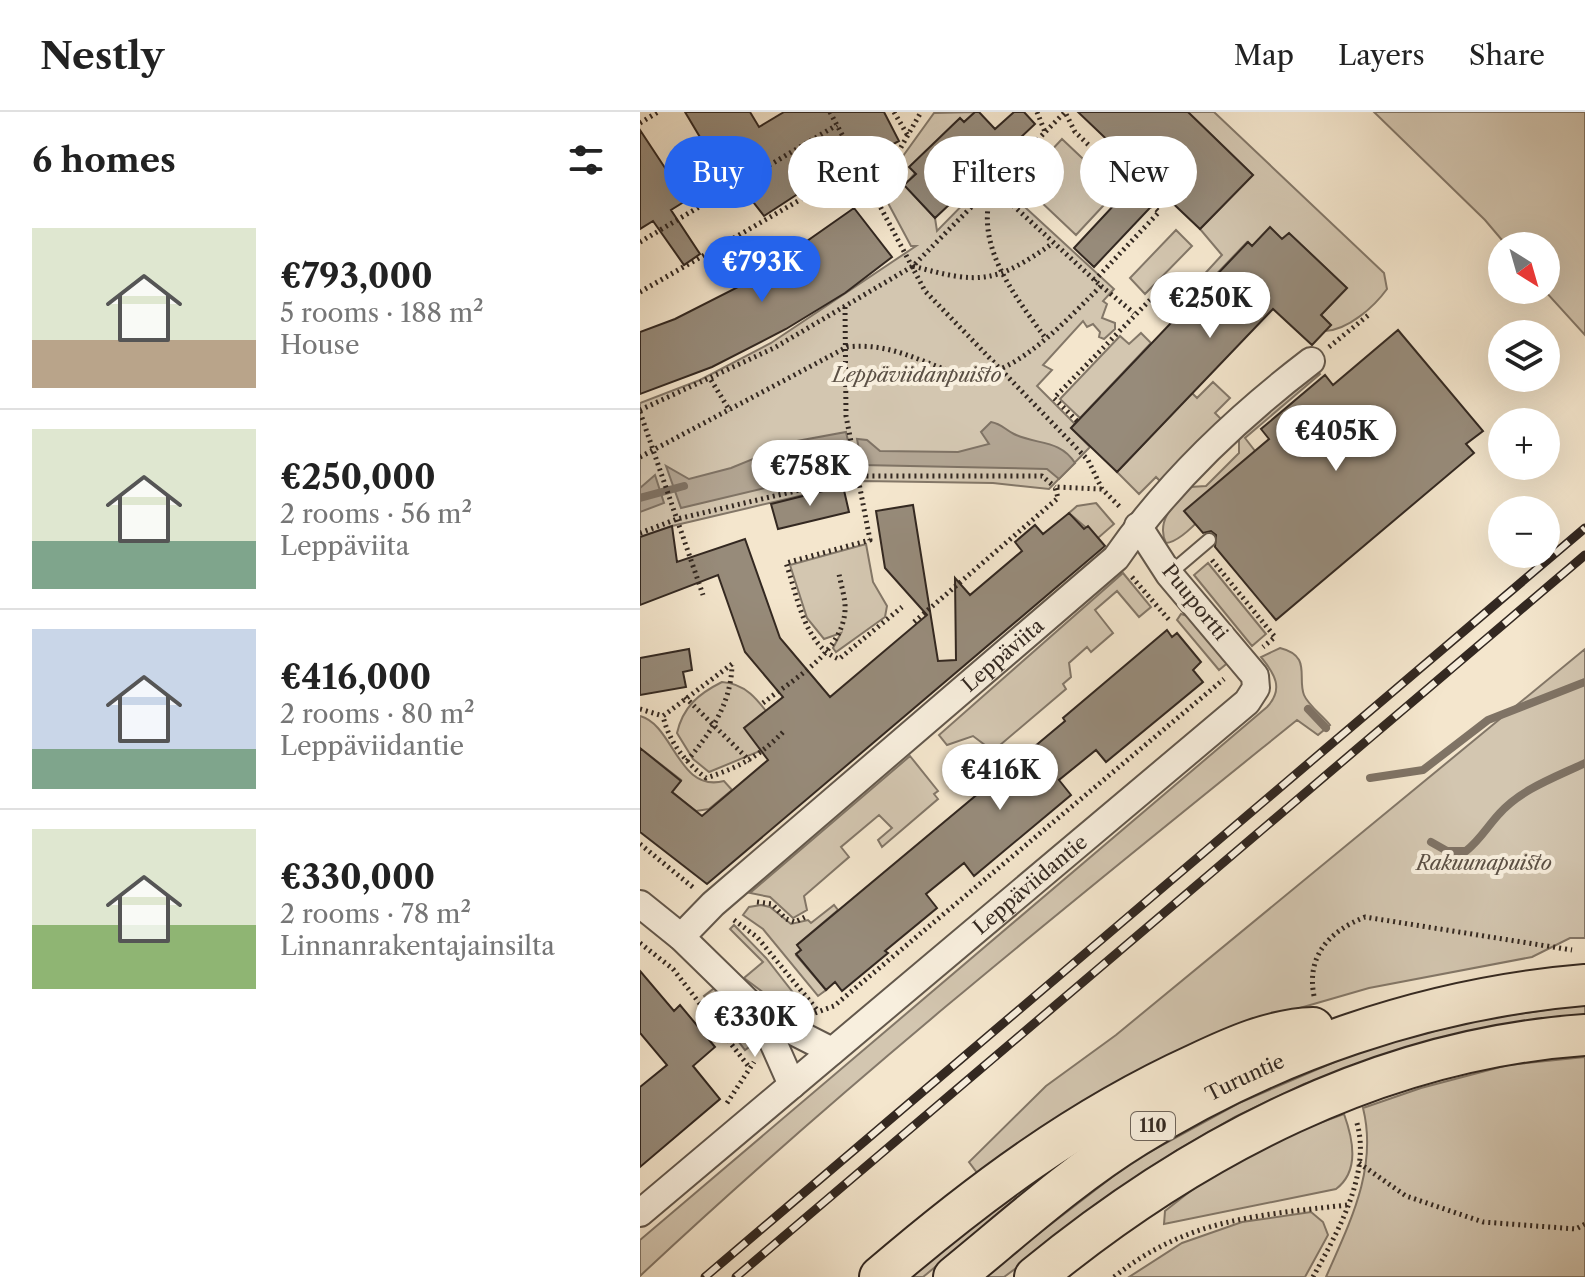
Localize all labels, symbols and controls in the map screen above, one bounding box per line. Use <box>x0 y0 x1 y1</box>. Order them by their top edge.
text: Nestly <box>40 32 164 79</box>
text: Map <box>1234 38 1294 72</box>
text: Layers <box>1338 38 1425 72</box>
text: Share <box>1469 38 1545 72</box>
chip: Buy <box>664 136 772 208</box>
chip: Rent <box>788 136 908 208</box>
chip: Filters <box>924 136 1064 208</box>
chip: New <box>1080 136 1197 208</box>
icon: filters <box>564 138 608 182</box>
text: 6 homes <box>32 139 176 181</box>
north arrow <box>1488 232 1560 304</box>
map controls <box>1488 232 1560 568</box>
pin: €793K <box>706 236 818 304</box>
text: €793K <box>721 246 803 278</box>
text: €793,000 <box>280 255 433 297</box>
icon: home <box>96 260 192 356</box>
pin: €250K <box>1154 272 1266 340</box>
text: €250K <box>1168 282 1252 314</box>
text: 5 rooms · 188 m² <box>280 297 484 329</box>
button: layers <box>1488 320 1560 392</box>
text: House <box>280 329 360 361</box>
park label: Leppäviidanpuisto <box>830 363 1002 387</box>
pin: €405K <box>1280 405 1392 473</box>
button: + <box>1488 408 1560 480</box>
text: €405K <box>1294 415 1378 447</box>
pin: €758K <box>754 440 866 508</box>
text: €758K <box>770 450 850 482</box>
text: €250,000 <box>280 456 436 498</box>
icon: home <box>96 461 192 557</box>
button: − <box>1488 496 1560 568</box>
text: 2 rooms · 56 m² <box>280 498 472 530</box>
text: Leppäviita <box>280 530 409 562</box>
street label: Puuportti <box>1157 559 1233 645</box>
street label: Leppäviita <box>957 613 1049 697</box>
text: €416,000 <box>280 656 431 698</box>
icon: home <box>96 661 192 757</box>
text: 2 rooms · 80 m² <box>280 698 475 730</box>
text: Leppäviidantie <box>280 730 464 762</box>
pin: €416K <box>944 744 1056 812</box>
text: €416K <box>960 754 1040 786</box>
street label: Leppäviidantie <box>968 830 1092 939</box>
park label: Rakuunapuisto <box>1414 851 1552 875</box>
text: €330,000 <box>280 856 435 898</box>
icon: home <box>96 861 192 957</box>
text: 2 rooms · 78 m² <box>280 898 471 930</box>
text: Linnanrakentajainsilta <box>280 930 555 962</box>
pin: €330K <box>699 991 811 1059</box>
text: €330K <box>713 1001 797 1033</box>
street label: Turuntie <box>1201 1049 1288 1106</box>
road number: 110 <box>1131 1112 1175 1140</box>

